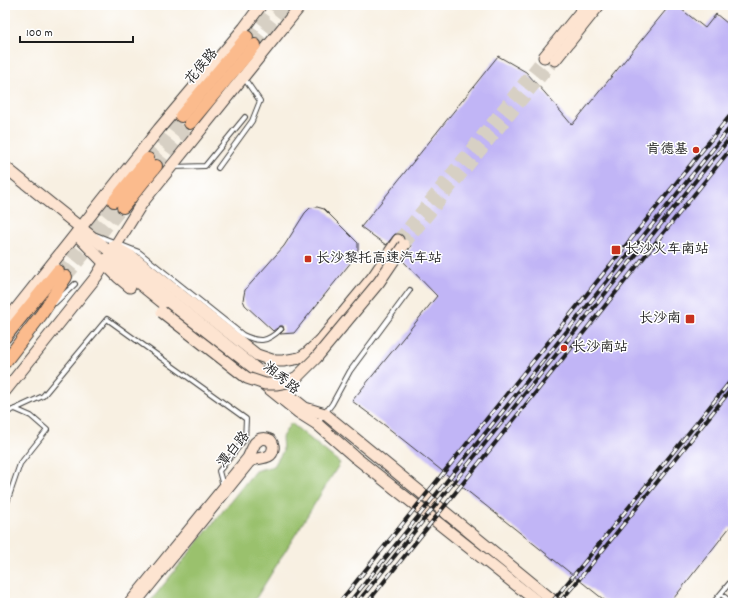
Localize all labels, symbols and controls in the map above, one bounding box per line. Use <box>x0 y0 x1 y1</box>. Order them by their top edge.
scale bar <box>20 18 133 44</box>
text: 100 m <box>26 25 53 42</box>
street label: 花侯路 <box>181 44 223 90</box>
place label: 肯德基 <box>646 140 688 160</box>
marker: 肯德基 <box>691 145 701 155</box>
place label: 长沙火车南站 <box>625 240 709 260</box>
marker: 长沙火车南站 <box>610 244 622 256</box>
place label: 长沙黎托高速汽车站 <box>316 249 442 269</box>
marker: 长沙黎托高速汽车站 <box>303 254 313 264</box>
place label: 长沙南 <box>639 309 681 329</box>
marker: 长沙南 <box>684 313 696 325</box>
place label: 长沙南站 <box>572 338 628 358</box>
marker: 长沙南站 <box>559 343 569 353</box>
street label: 湘秀路 <box>258 358 304 400</box>
street label: 潭白路 <box>213 427 255 473</box>

